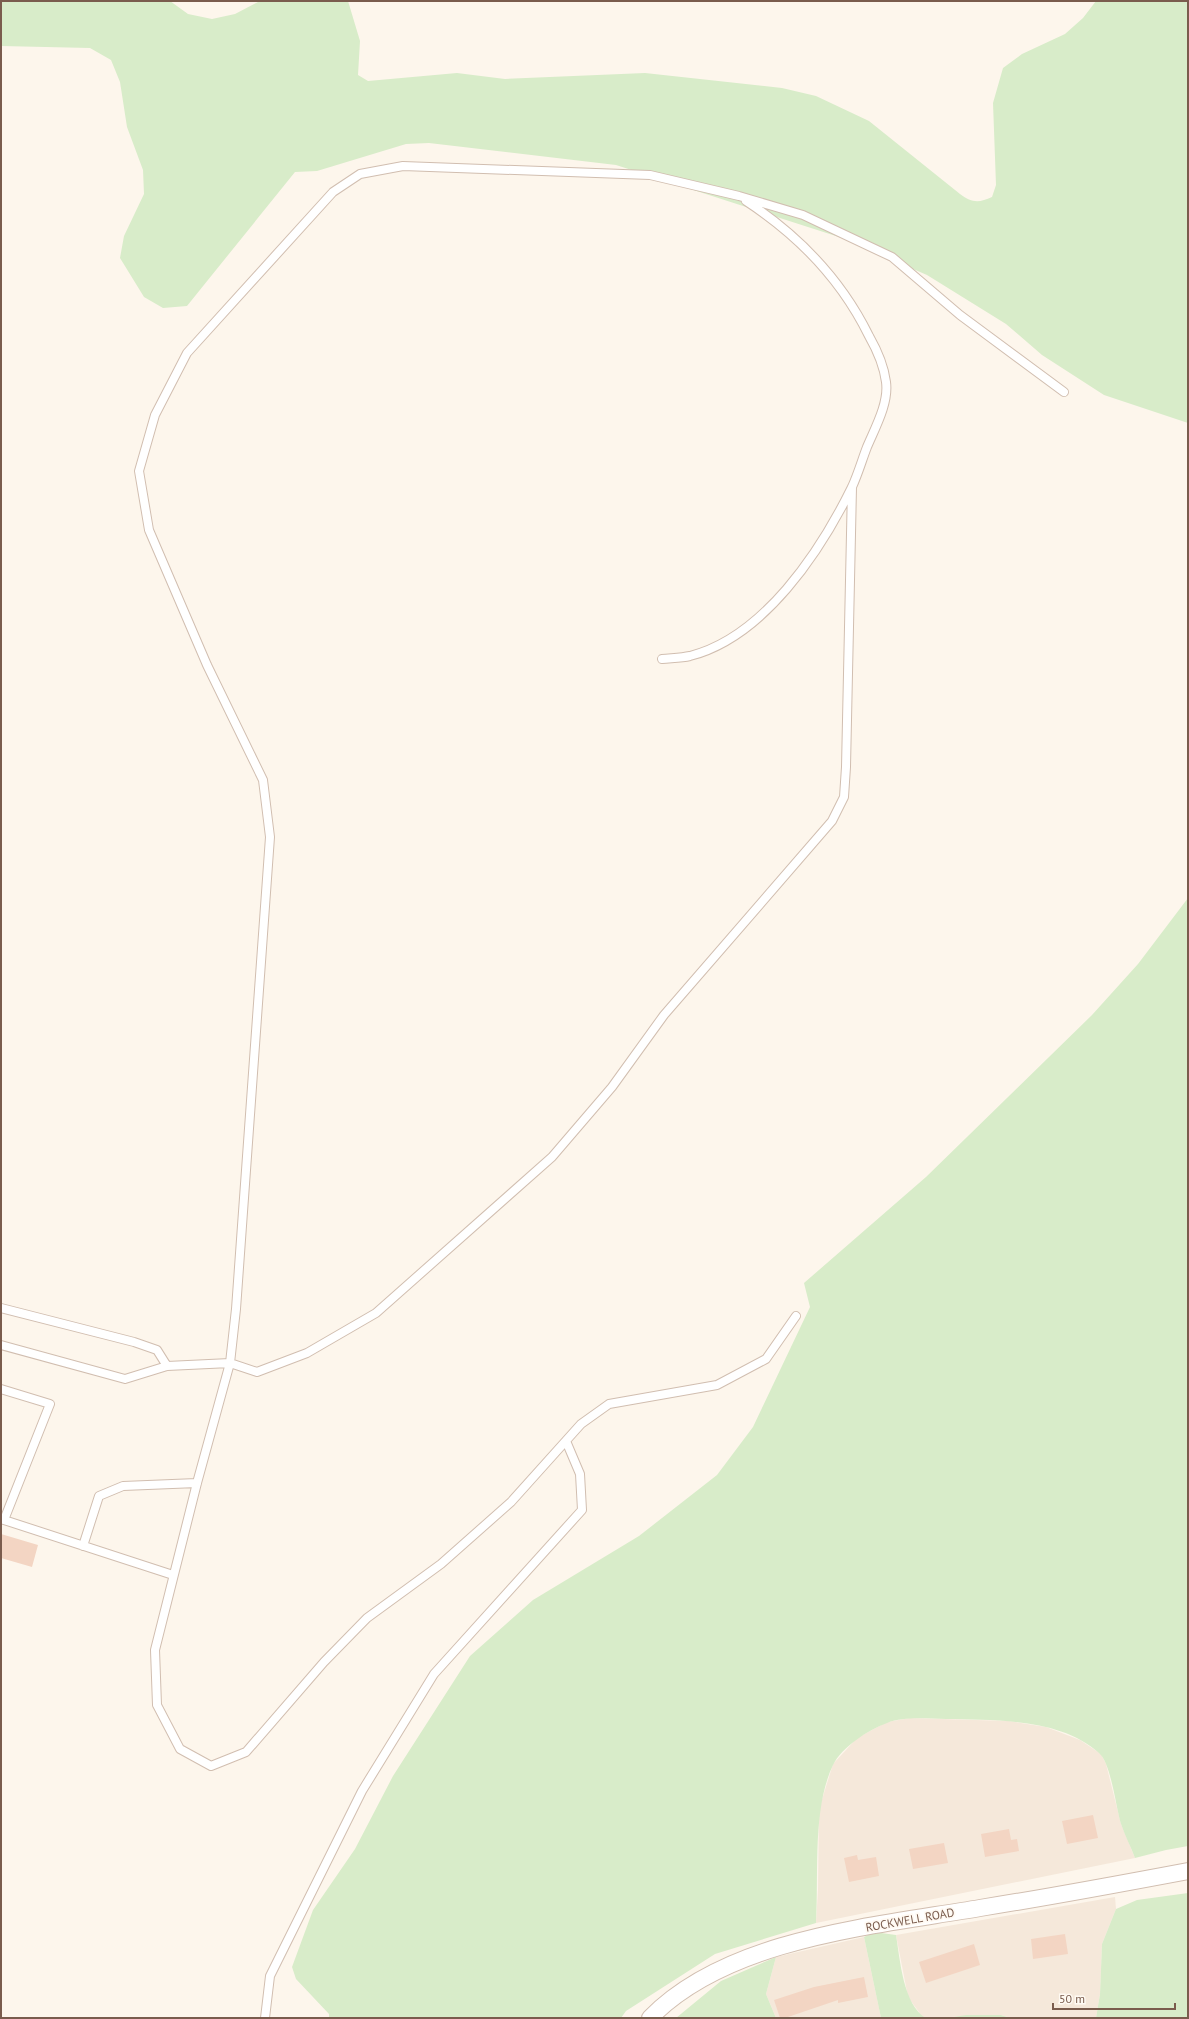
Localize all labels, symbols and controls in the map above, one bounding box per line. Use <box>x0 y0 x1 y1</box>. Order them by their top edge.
street label: ROCKWELL ROAD <box>864 1904 956 1935</box>
scale bar <box>1053 1985 1175 2011</box>
text: 50 m <box>1059 1991 1085 2006</box>

